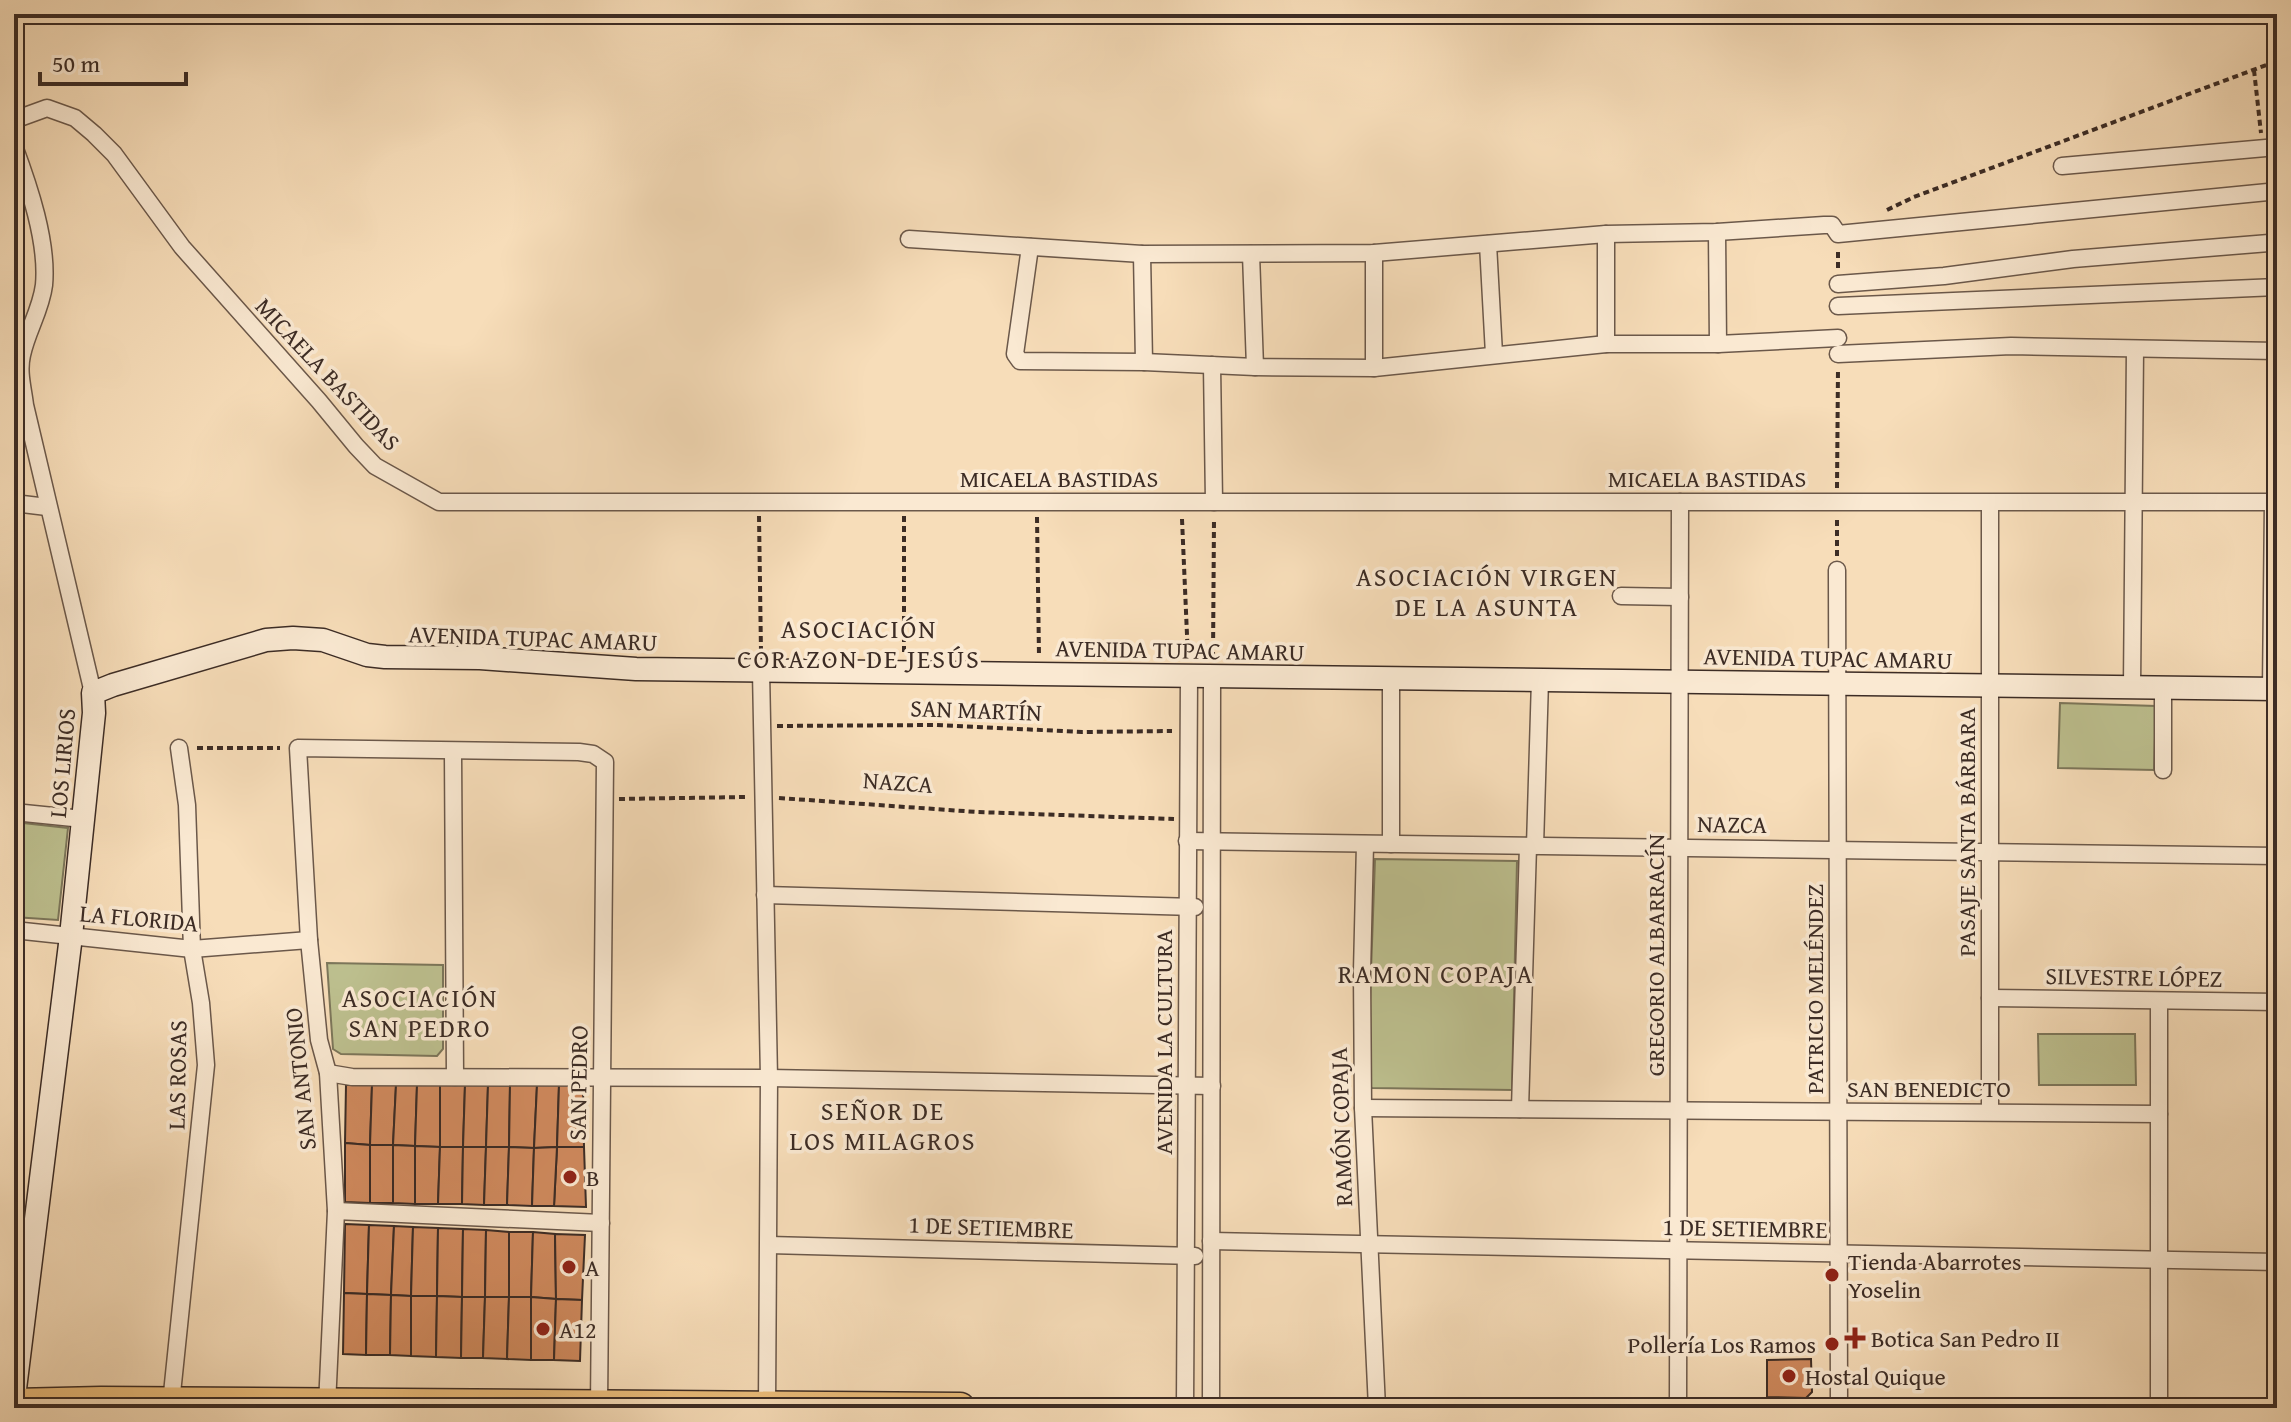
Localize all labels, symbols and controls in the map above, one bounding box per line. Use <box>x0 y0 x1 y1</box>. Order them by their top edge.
scale bar <box>40 36 186 86</box>
text: 50 m <box>52 46 100 81</box>
street label: MICAELA BASTIDAS <box>248 289 408 459</box>
street label: MICAELA BASTIDAS <box>960 461 1158 496</box>
street label: MICAELA BASTIDAS <box>1608 461 1806 496</box>
district label: ASOCIACIÓN VIRGEN DE LA ASUNTA <box>1356 557 1618 626</box>
district label: ASOCIACIÓN CORAZON DE JESÚS <box>737 609 981 678</box>
street label: AVENIDA TUPAC AMARU <box>408 616 658 660</box>
street label: AVENIDA TUPAC AMARU <box>1055 630 1305 670</box>
street label: AVENIDA TUPAC AMARU <box>1703 638 1953 678</box>
street label: SAN MARTÍN <box>910 690 1043 730</box>
street label: LOS LIRIOS <box>40 707 84 819</box>
street label: PASAJE SANTA BÁRBARA <box>1949 707 1984 957</box>
street label: NAZCA <box>862 762 935 802</box>
street label: NAZCA <box>1697 806 1768 842</box>
street label: GREGORIO ALBARRACÍN <box>1638 834 1673 1076</box>
street label: PATRICIO MELÉNDEZ <box>1797 884 1832 1094</box>
street label: LA FLORIDA <box>78 895 200 941</box>
street label: AVENIDA LA CULTURA <box>1146 929 1181 1155</box>
district label: RAMON COPAJA <box>1338 954 1534 993</box>
street label: SILVESTRE LÓPEZ <box>2045 958 2223 996</box>
district label: ASOCIACIÓN SAN PEDRO <box>342 978 498 1047</box>
street label: SAN ANTONIO <box>275 1006 325 1152</box>
street label: LAS ROSAS <box>159 1020 195 1130</box>
street label: SAN PEDRO <box>559 1025 597 1141</box>
street label: RAMÓN COPAJA <box>1321 1046 1361 1207</box>
street label: SAN BENEDICTO <box>1847 1071 2011 1106</box>
district label: SEÑOR DE LOS MILAGROS <box>789 1091 977 1160</box>
place label: B <box>586 1160 600 1195</box>
marker: B <box>561 1168 579 1186</box>
street label: 1 DE SETIEMBRE <box>908 1207 1074 1247</box>
street label: 1 DE SETIEMBRE <box>1662 1209 1828 1247</box>
place label: Tienda Abarrotes Yoselin <box>1848 1244 2022 1307</box>
place label: A <box>585 1250 600 1285</box>
marker: A <box>560 1258 578 1276</box>
marker: Tienda Abarrotes Yoselin <box>1823 1266 1841 1284</box>
place label: A12 <box>559 1312 597 1347</box>
marker: A12 <box>534 1320 552 1338</box>
place label: Botica San Pedro II <box>1871 1321 2060 1356</box>
place label: Pollería Los Ramos <box>1628 1327 1816 1362</box>
marker: Botica San Pedro II <box>1846 1329 1864 1347</box>
marker: Pollería Los Ramos <box>1823 1335 1841 1353</box>
place label: Hostal Quique <box>1805 1359 1946 1394</box>
marker: Hostal Quique <box>1780 1367 1798 1385</box>

